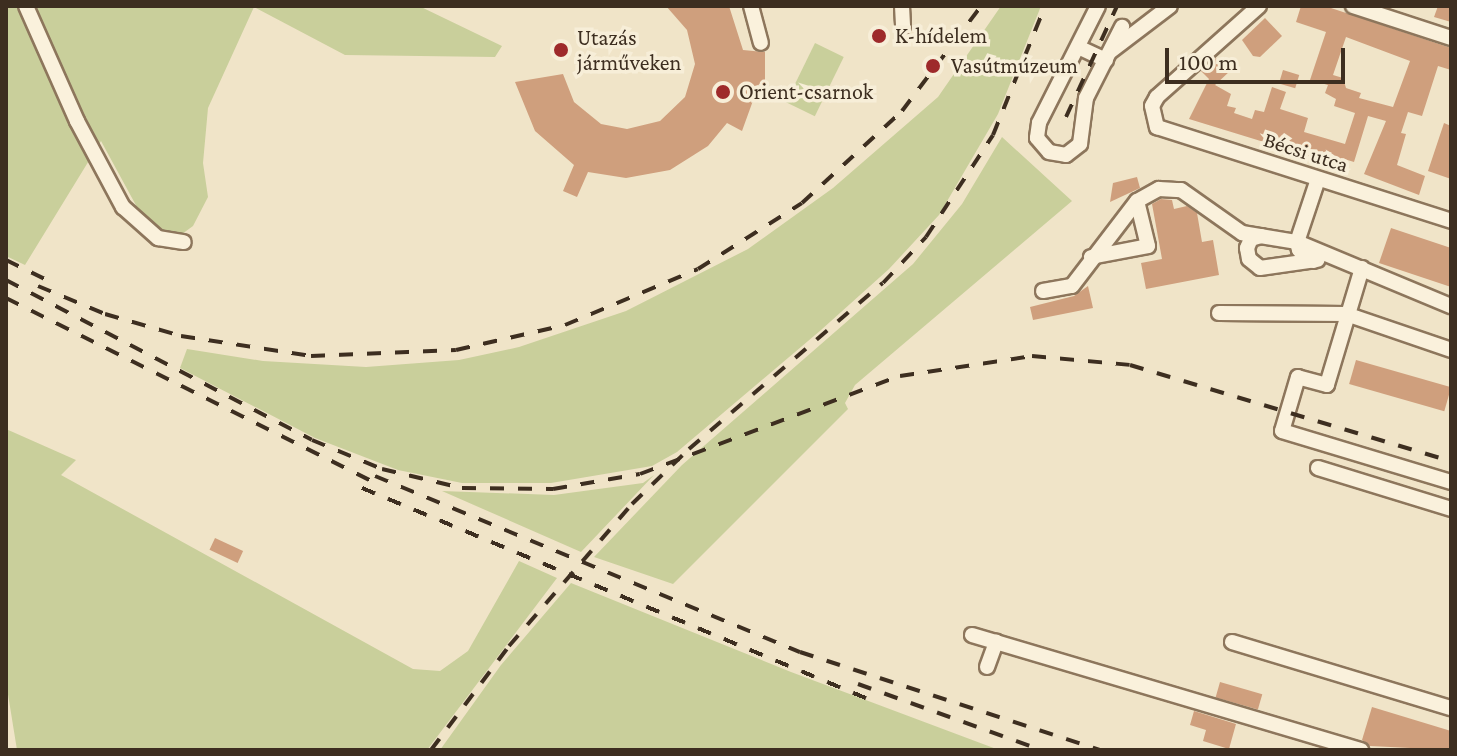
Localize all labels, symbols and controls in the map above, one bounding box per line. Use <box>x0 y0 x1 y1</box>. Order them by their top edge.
place label: K-hídelem <box>895 23 987 49</box>
place label: Utazás járműveken <box>577 24 681 76</box>
marker: K-hídelem <box>870 27 888 45</box>
scale bar <box>1169 32 1349 82</box>
marker: Utazás járműveken <box>552 41 570 59</box>
text: 100 m <box>1179 48 1238 75</box>
place label: Vasútmúzeum <box>951 53 1078 79</box>
marker: Vasútmúzeum <box>922 55 944 77</box>
place label: Orient-csarnok <box>739 79 873 105</box>
marker: Orient-csarnok <box>714 83 732 101</box>
street label: Bécsi utca <box>1260 126 1352 178</box>

